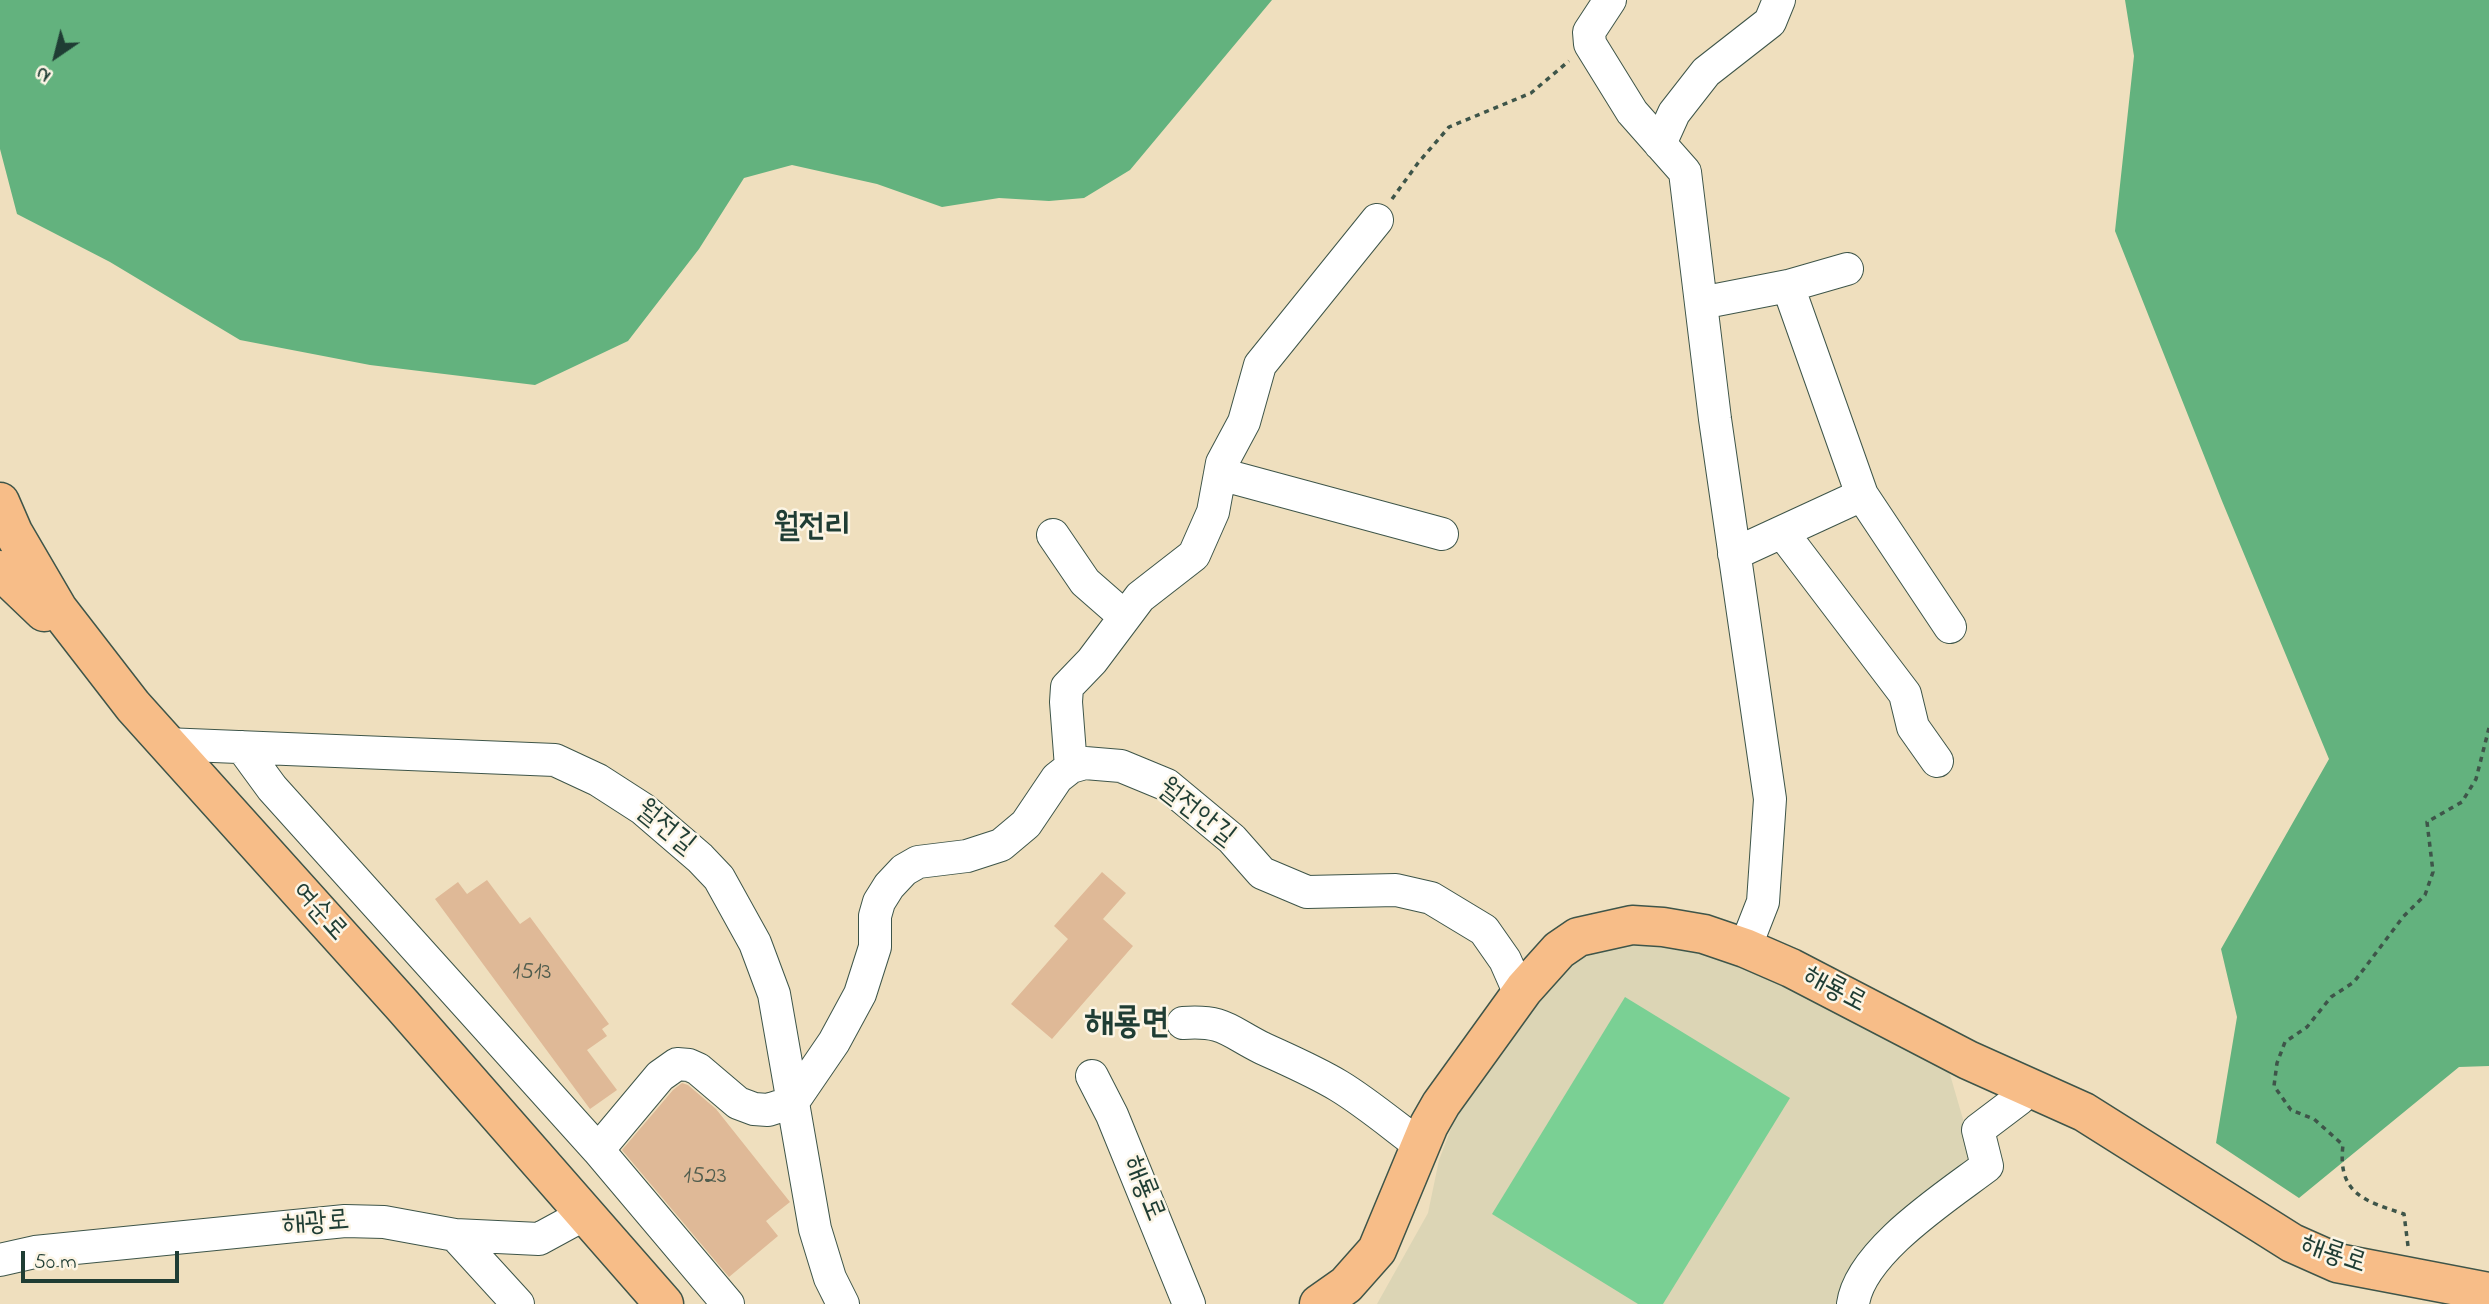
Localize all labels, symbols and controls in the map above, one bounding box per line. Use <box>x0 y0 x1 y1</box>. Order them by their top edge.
north arrow <box>21 21 91 91</box>
text: N <box>31 59 57 88</box>
district label: 월전리 <box>773 511 851 549</box>
street label: 월전안길 <box>1149 773 1241 855</box>
street label: 월전길 <box>627 795 701 863</box>
street label: 여순로 <box>283 877 353 949</box>
house number: 1513 <box>513 960 551 988</box>
street label: 해룡로 <box>1796 960 1872 1022</box>
district label: 해룡면 <box>1085 1005 1169 1047</box>
street label: 해룡로 <box>1114 1151 1170 1227</box>
house number: 1523 <box>683 1164 727 1192</box>
street label: 해광로 <box>281 1206 351 1244</box>
street label: 해룡로 <box>2296 1229 2370 1283</box>
scale bar <box>24 1238 182 1282</box>
text: 50 m <box>34 1248 77 1278</box>

